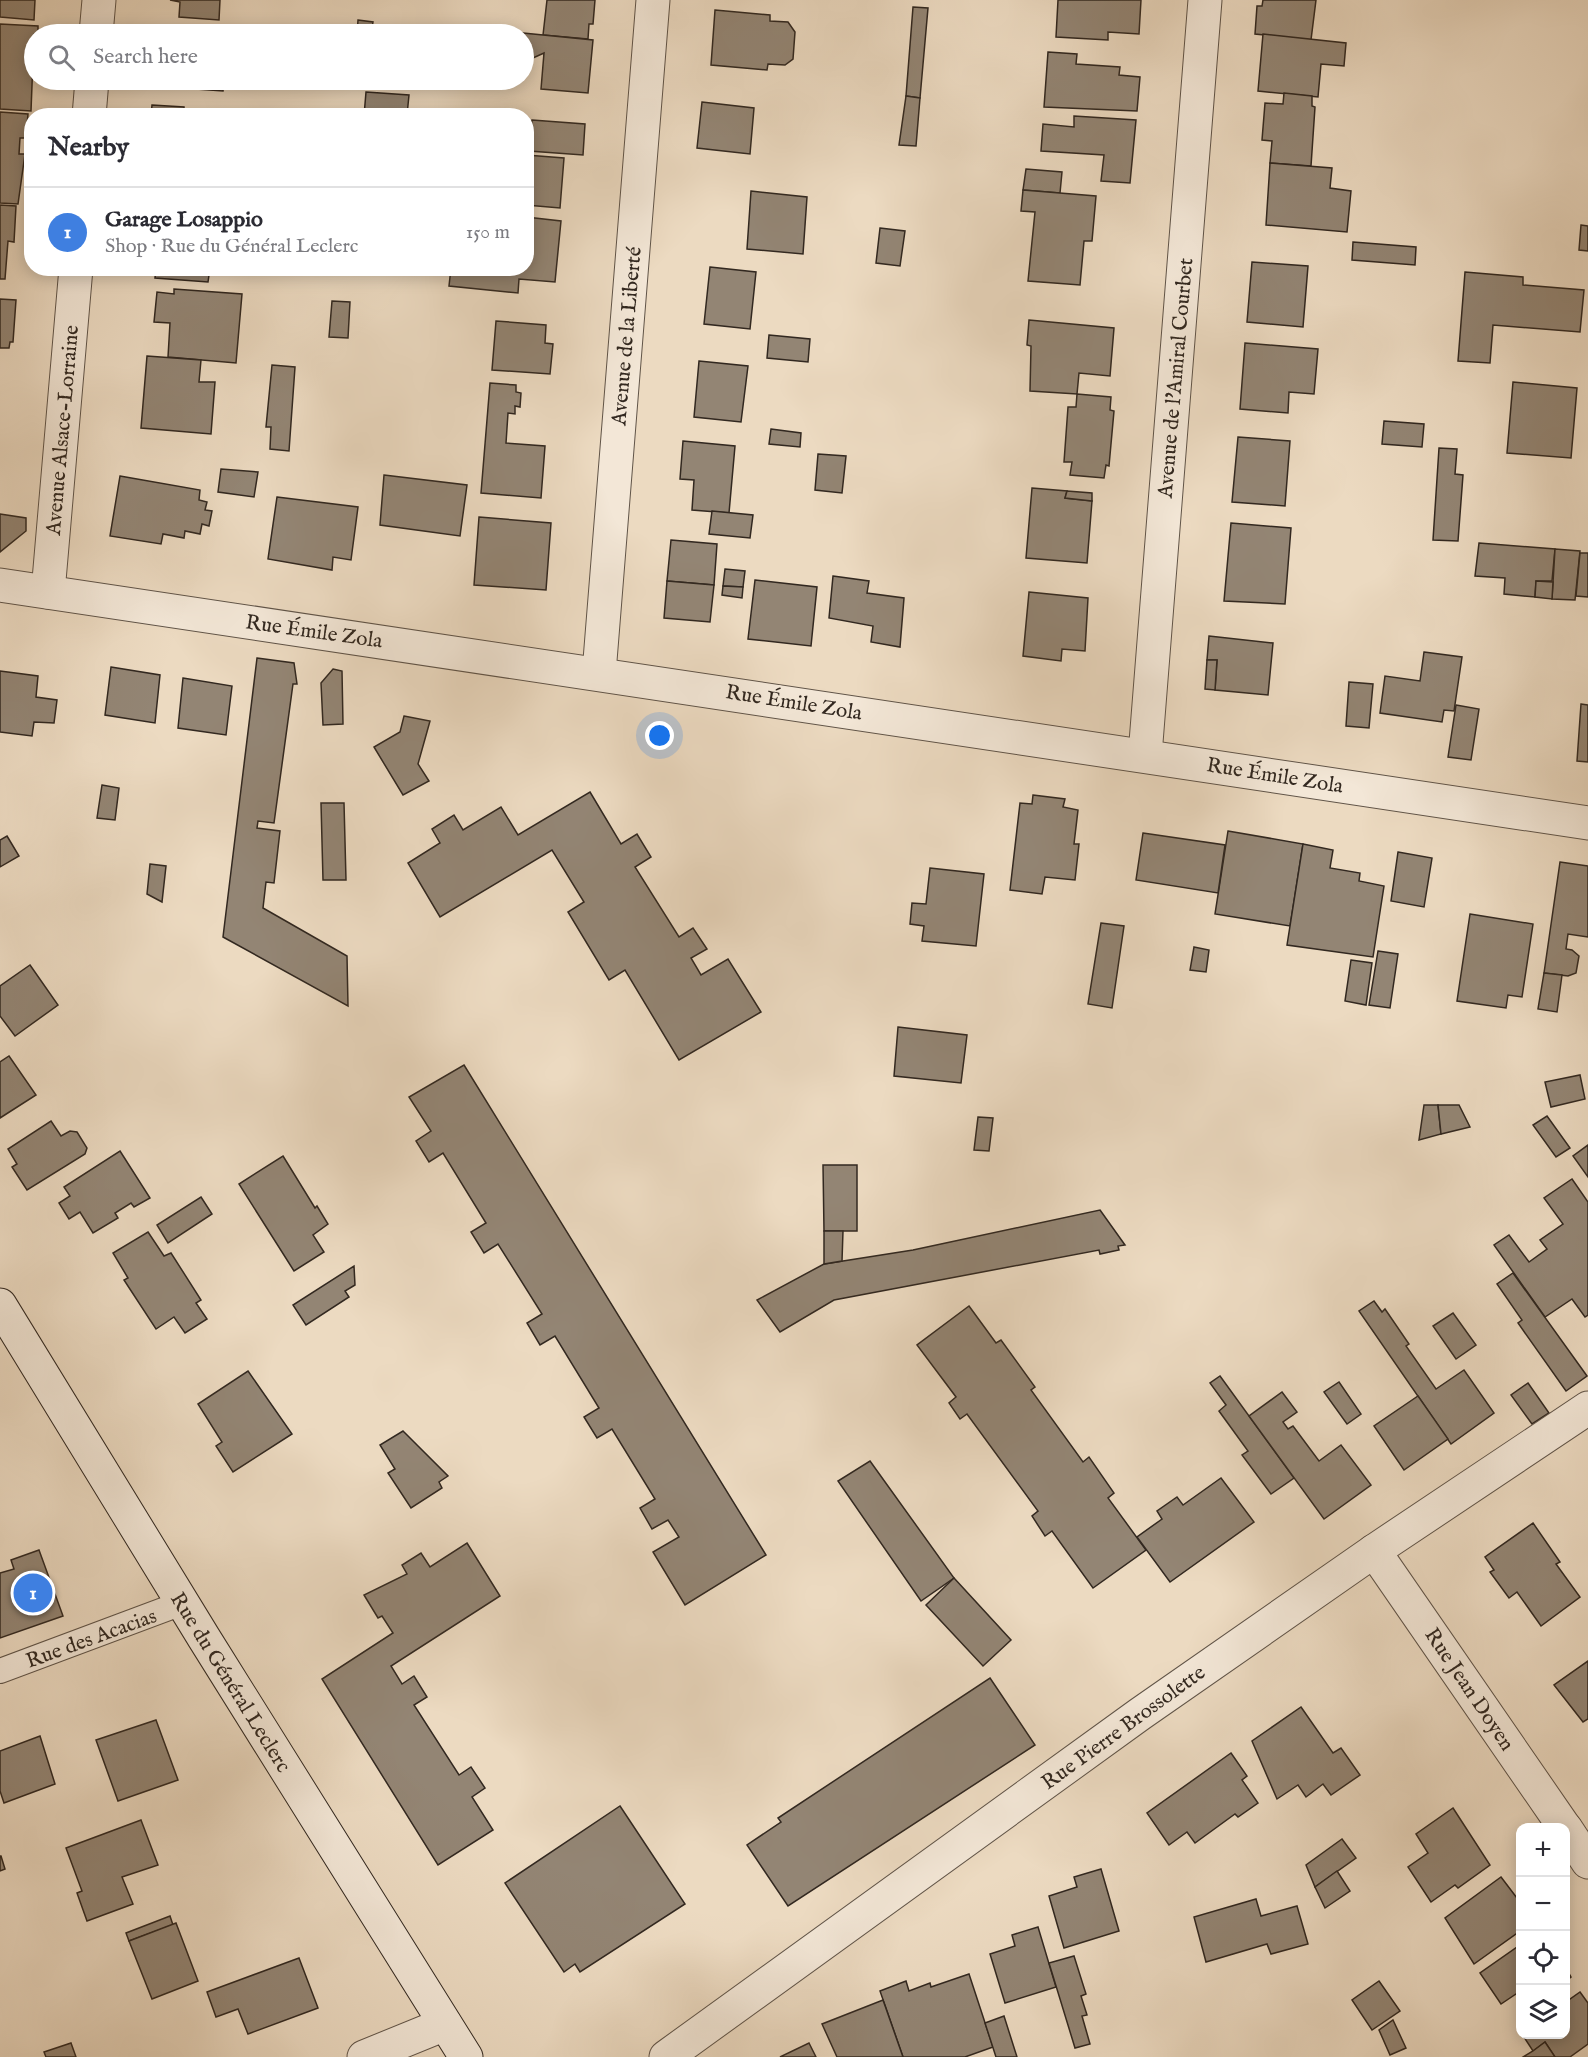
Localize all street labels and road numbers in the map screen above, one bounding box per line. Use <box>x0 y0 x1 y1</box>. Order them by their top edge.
street label: Avenue de la Liberté <box>606 245 649 428</box>
street label: Avenue de l'Amiral Courbet <box>1152 257 1200 500</box>
street label: Avenue Alsace-Lorraine <box>41 324 86 537</box>
street label: Rue Émile Zola <box>244 609 385 656</box>
street label: Rue Émile Zola <box>723 678 865 728</box>
street label: Rue Émile Zola <box>1204 751 1346 801</box>
street label: Rue du Général Leclerc <box>163 1588 296 1778</box>
street label: Rue des Acacias <box>22 1603 161 1676</box>
street label: Rue Jean Doyen <box>1418 1623 1520 1756</box>
street label: Rue Pierre Brossolette <box>1037 1659 1211 1797</box>

